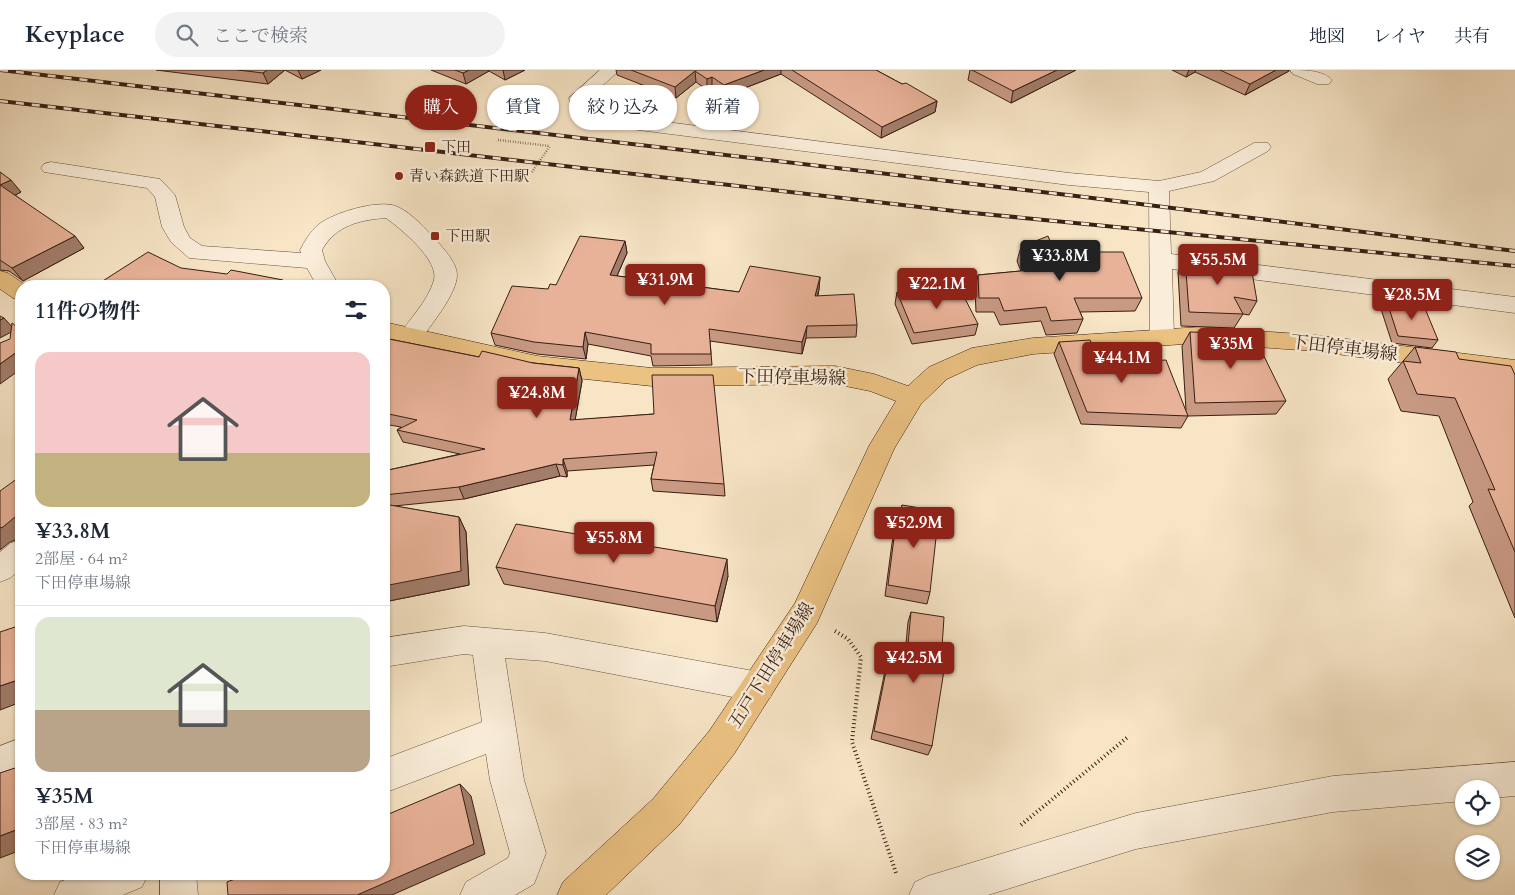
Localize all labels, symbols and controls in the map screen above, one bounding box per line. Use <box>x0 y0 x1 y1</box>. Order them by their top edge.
search box <box>155 12 505 57</box>
text: Keyplace <box>25 18 125 51</box>
icon: search <box>173 21 201 49</box>
text: ここで検索 <box>213 23 308 49</box>
text: 地図 <box>1309 24 1345 49</box>
text: レイヤ <box>1373 24 1426 49</box>
text: 共有 <box>1454 24 1490 49</box>
chip: 購入 <box>405 85 477 130</box>
chip: 賃貸 <box>487 85 559 130</box>
chip: 絞り込み <box>569 85 677 130</box>
chip: 新着 <box>687 85 759 130</box>
place label: 下田 <box>441 137 471 157</box>
marker: 下田 <box>423 140 437 154</box>
place label: 青い森鉄道下田駅 <box>409 166 529 186</box>
marker: 青い森鉄道下田駅 <box>393 170 405 182</box>
place label: 下田駅 <box>445 226 490 246</box>
marker: 下田駅 <box>429 230 441 242</box>
pin: ¥33.8M <box>1019 240 1101 282</box>
pin: ¥55.5M <box>1177 244 1259 286</box>
text: ¥33.8M <box>1031 245 1089 267</box>
text: ¥55.5M <box>1189 249 1247 271</box>
pin: ¥31.9M <box>624 264 706 306</box>
pin: ¥22.1M <box>896 268 978 310</box>
text: ¥31.9M <box>636 269 694 291</box>
text: ¥22.1M <box>908 273 966 295</box>
pin: ¥28.5M <box>1371 278 1453 321</box>
text: ¥28.5M <box>1383 284 1441 306</box>
icon: filters <box>342 296 370 324</box>
text: 11件の物件 <box>35 297 141 326</box>
pin: ¥35M <box>1201 328 1261 370</box>
street label: 下田停車場線 <box>1289 330 1399 367</box>
text: ¥35M <box>1209 333 1253 355</box>
pin: ¥44.1M <box>1081 342 1163 384</box>
text: ¥44.1M <box>1093 347 1151 369</box>
street label: 下田停車場線 <box>738 364 846 391</box>
pin: ¥24.8M <box>496 376 578 419</box>
text: ¥24.8M <box>508 382 566 404</box>
icon: home <box>158 384 248 474</box>
pin: ¥52.9M <box>873 506 955 549</box>
text: ¥52.9M <box>885 512 943 534</box>
text: ¥33.8M <box>35 517 111 546</box>
pin: ¥55.8M <box>573 522 655 564</box>
text: ¥55.8M <box>585 527 643 549</box>
text: 2部屋 · 64 m² <box>35 548 127 570</box>
text: 下田停車場線 <box>35 572 131 594</box>
street label: 五戸下田停車場線 <box>723 598 820 733</box>
pin: ¥42.5M <box>873 642 955 684</box>
text: ¥42.5M <box>885 647 943 669</box>
icon: home <box>158 650 248 740</box>
map controls <box>1455 780 1500 880</box>
button: locate <box>1455 780 1500 825</box>
text: ¥35M <box>35 782 94 811</box>
text: 3部屋 · 83 m² <box>35 813 127 835</box>
button: layers <box>1455 835 1500 880</box>
text: 下田停車場線 <box>35 837 131 859</box>

